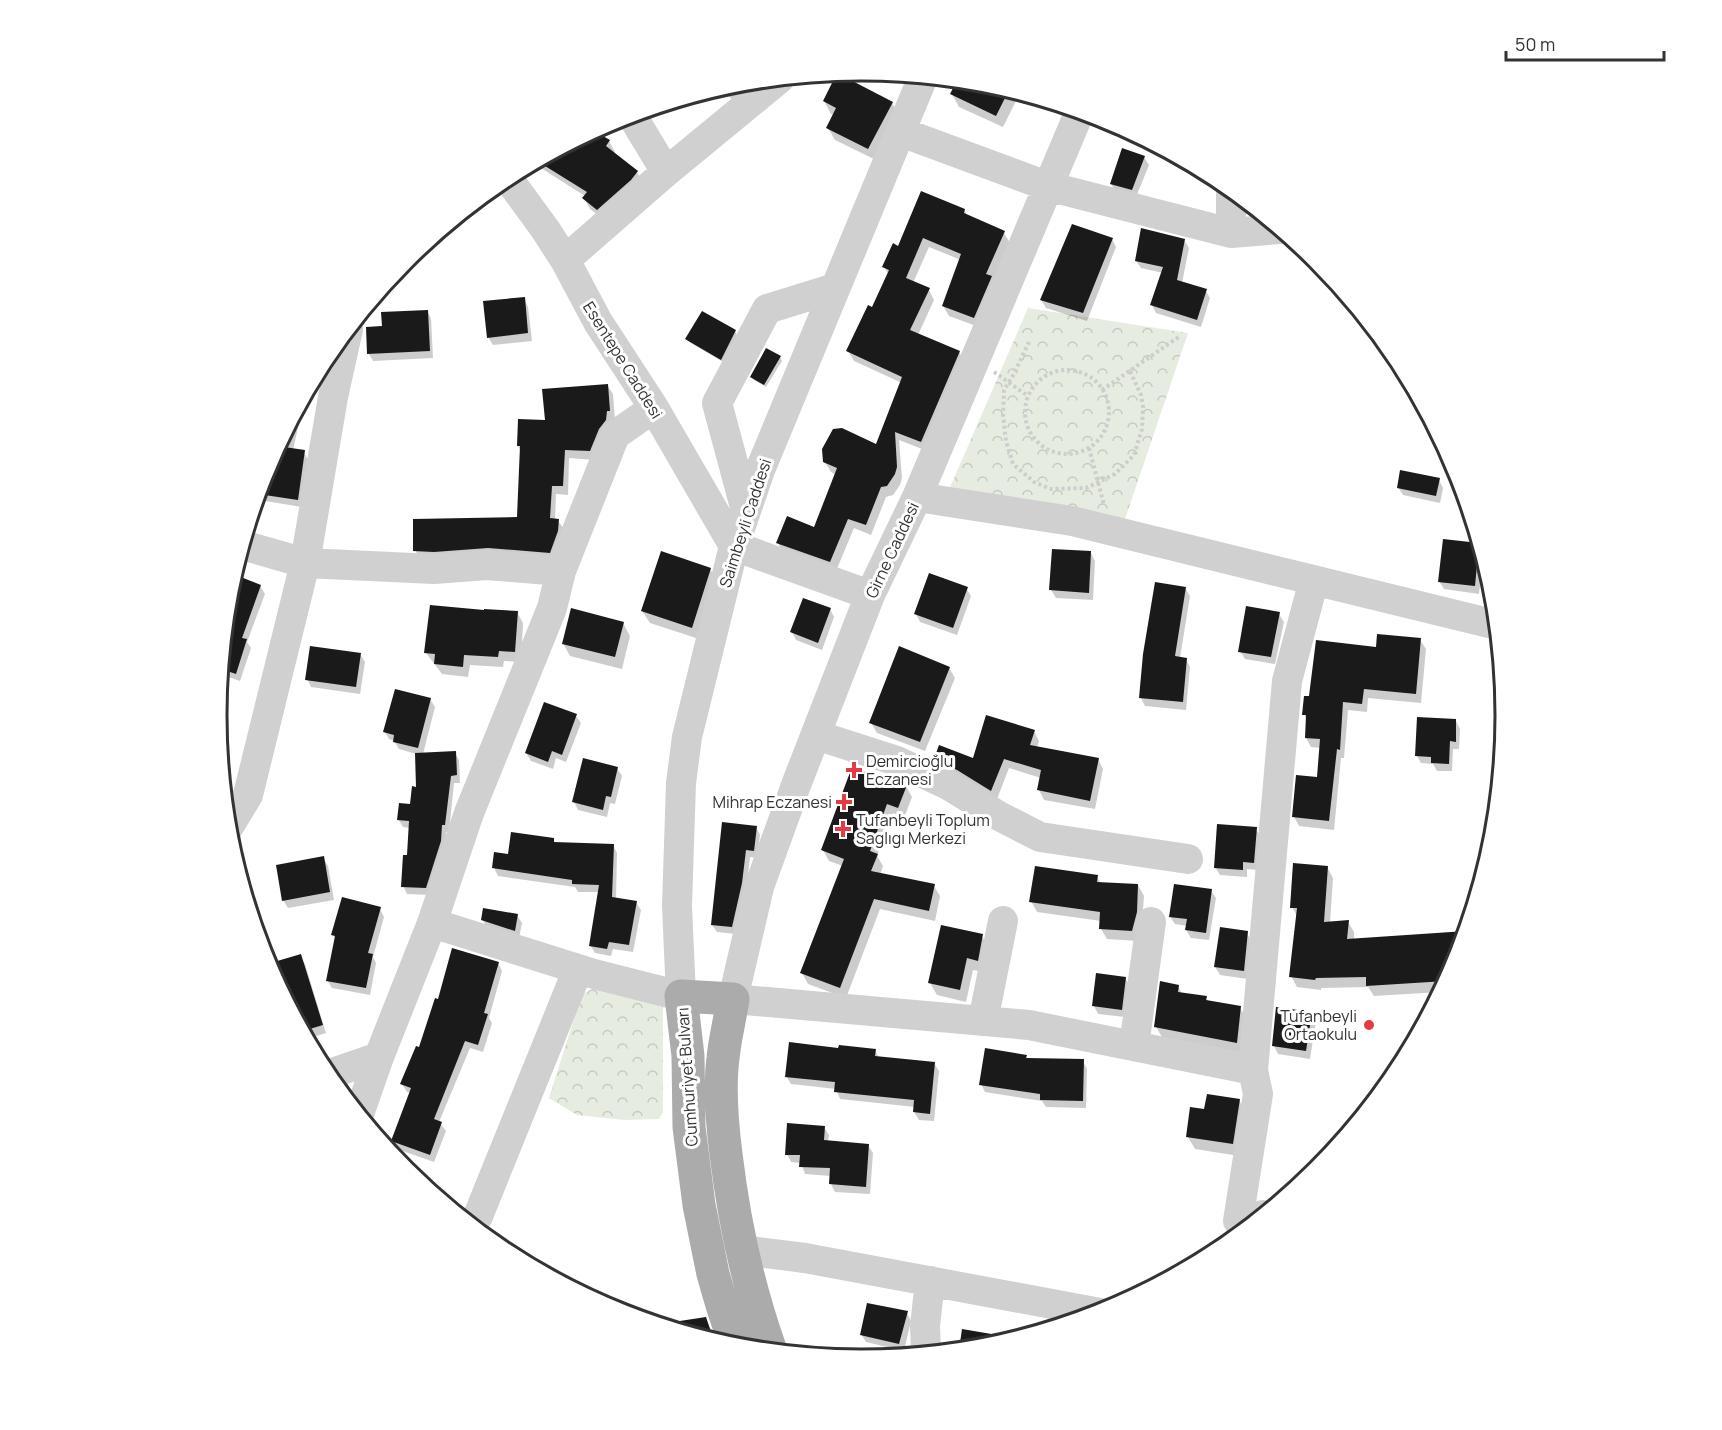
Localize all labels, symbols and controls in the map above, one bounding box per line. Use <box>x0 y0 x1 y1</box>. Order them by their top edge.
scale bar <box>1506 24 1664 62</box>
text: 50 m <box>1515 32 1555 56</box>
street label: Esentepe Caddesi <box>578 297 668 423</box>
street label: Saimbeyli Caddesi <box>714 456 776 590</box>
street label: Girne Caddesi <box>860 498 924 602</box>
place label: Demircioğlu Eczanesi <box>866 750 953 790</box>
marker: Demircioğlu Eczanesi <box>847 763 861 777</box>
place label: Mihrap Eczanesi <box>713 791 832 813</box>
marker: Mihrap Eczanesi <box>837 795 851 809</box>
place label: Tufanbeyli Toplum Saglıgı Merkezi <box>856 809 990 849</box>
marker: Tufanbeyli Toplum Saglıgı Merkezi <box>834 820 852 838</box>
place label: Tufanbeyli Ortaokulu <box>1280 1005 1357 1045</box>
street label: Cumhuriyet Bulvarı <box>671 1007 703 1147</box>
marker: Tufanbeyli Ortaokulu <box>1362 1018 1376 1032</box>

